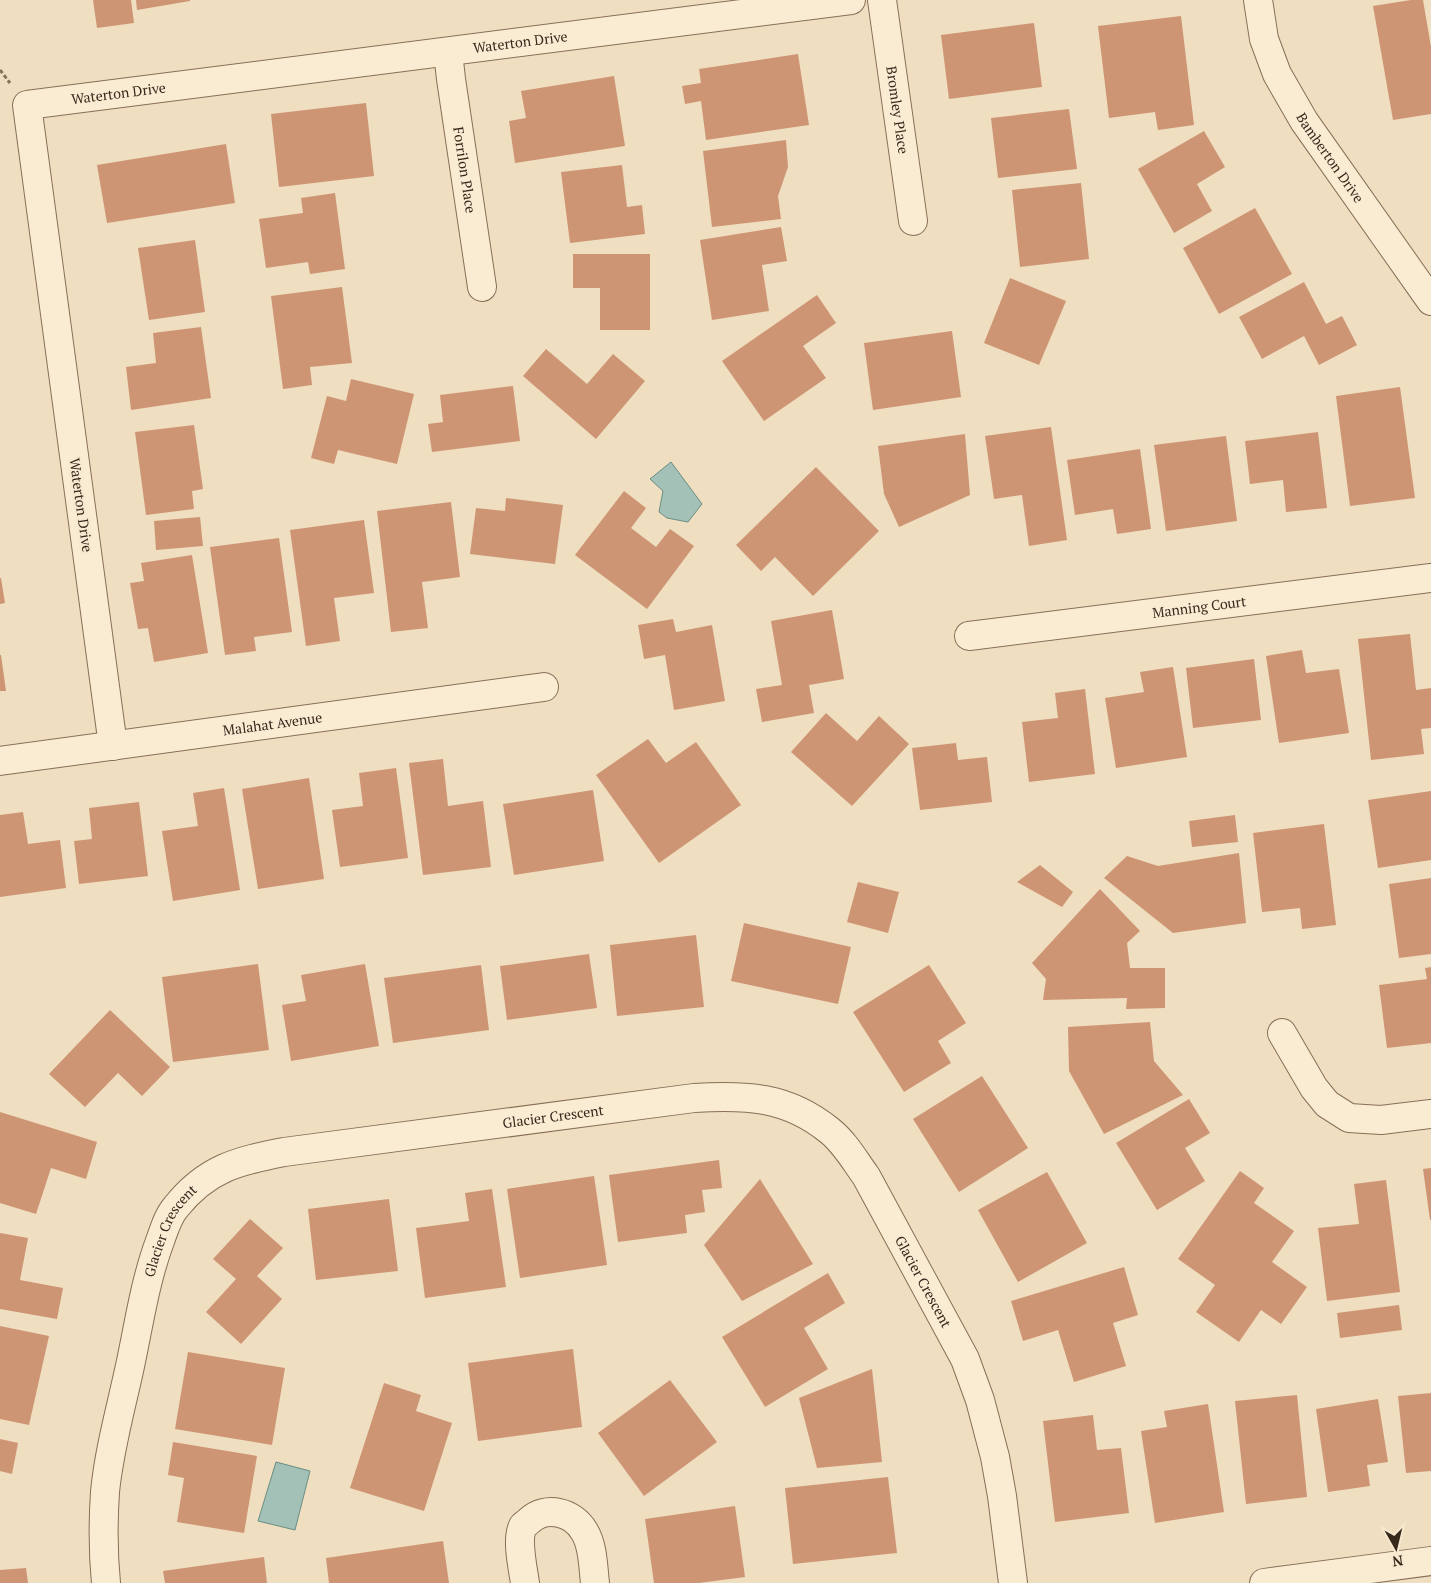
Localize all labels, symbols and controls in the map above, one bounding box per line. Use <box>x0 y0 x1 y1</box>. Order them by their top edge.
street label: Waterton Drive <box>472 26 569 57</box>
street label: Bromley Place <box>882 65 913 155</box>
street label: Waterton Drive <box>70 77 167 108</box>
street label: Bamberton Drive <box>1292 109 1369 206</box>
street label: Forrilon Place <box>449 125 481 214</box>
street label: Waterton Drive <box>65 457 98 553</box>
street label: Manning Court <box>1151 591 1248 622</box>
street label: Malahat Avenue <box>222 707 323 740</box>
street label: Glacier Crescent <box>501 1100 606 1132</box>
street label: Glacier Crescent <box>139 1179 201 1279</box>
street label: Glacier Crescent <box>891 1232 957 1331</box>
north arrow <box>1371 1523 1421 1573</box>
text: N <box>1391 1551 1404 1572</box>

